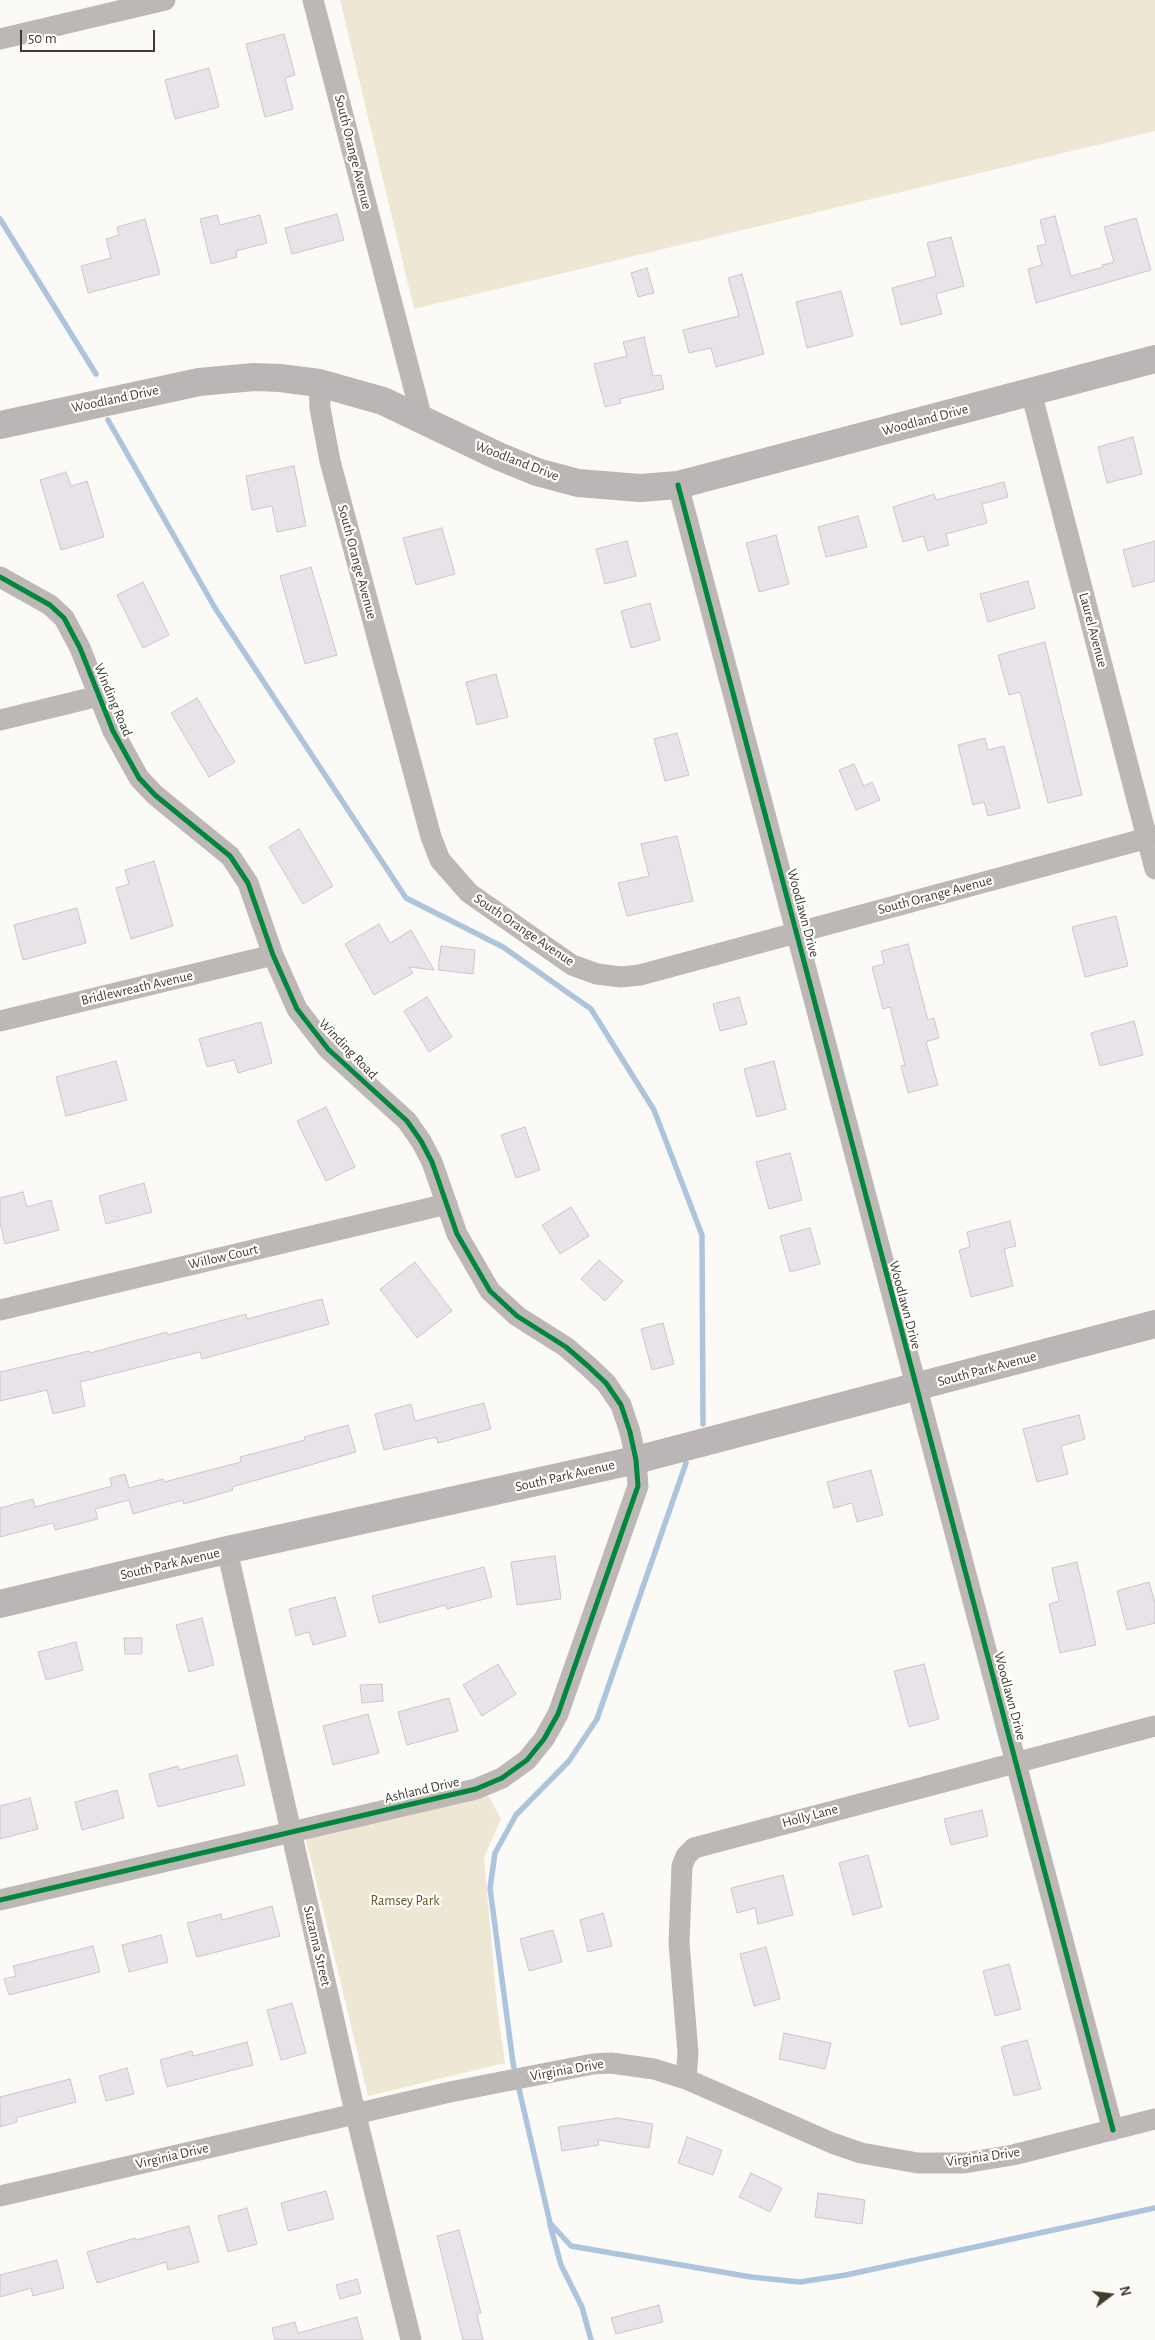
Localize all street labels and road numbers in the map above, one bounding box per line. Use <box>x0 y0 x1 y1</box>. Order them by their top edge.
street label: South Orange Avenue <box>331 93 375 211</box>
street label: Woodland Drive <box>70 382 160 416</box>
street label: Woodland Drive <box>880 400 970 440</box>
street label: Woodland Drive <box>473 437 561 485</box>
street label: South Orange Avenue <box>334 503 380 621</box>
street label: Laurel Avenue <box>1075 591 1111 669</box>
street label: Winding Road <box>90 661 136 739</box>
street label: Woodlawn Drive <box>783 867 823 959</box>
street label: South Orange Avenue <box>876 872 994 918</box>
street label: South Orange Avenue <box>471 890 577 970</box>
street label: Bridlewreath Avenue <box>79 967 195 1009</box>
street label: Winding Road <box>315 1015 381 1083</box>
street label: Willow Court <box>186 1241 260 1273</box>
street label: Woodlawn Drive <box>885 1259 925 1351</box>
street label: South Park Avenue <box>936 1348 1038 1390</box>
street label: South Park Avenue <box>514 1456 616 1496</box>
street label: South Park Avenue <box>119 1544 221 1584</box>
street label: Woodlawn Drive <box>990 1650 1030 1742</box>
street label: Ashland Drive <box>383 1773 461 1807</box>
street label: Holly Lane <box>780 1800 840 1832</box>
street label: Suzanna Street <box>300 1904 334 1988</box>
street label: Virginia Drive <box>529 2055 605 2085</box>
street label: Virginia Drive <box>134 2139 210 2173</box>
street label: Virginia Drive <box>945 2143 1021 2171</box>

